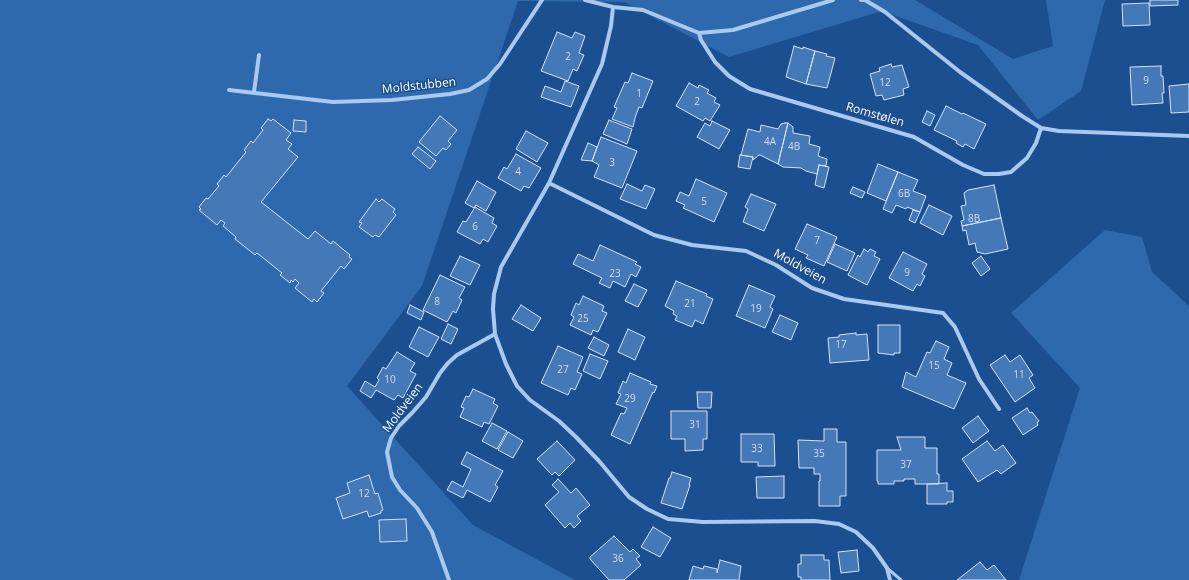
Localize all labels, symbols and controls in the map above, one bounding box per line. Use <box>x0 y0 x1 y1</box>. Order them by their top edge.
house number: 2 <box>565 51 571 63</box>
street label: Moldstubben <box>381 75 457 97</box>
house number: 9 <box>1143 75 1149 87</box>
house number: 12 <box>879 77 891 89</box>
house number: 1 <box>636 88 642 100</box>
house number: 2 <box>694 96 700 108</box>
street label: Romstølen <box>844 100 906 130</box>
house number: 4A <box>764 136 776 148</box>
house number: 4B <box>788 141 800 153</box>
house number: 3 <box>609 157 615 169</box>
house number: 4 <box>515 166 521 178</box>
house number: 6B <box>898 188 910 200</box>
house number: 5 <box>701 196 707 208</box>
house number: 8B <box>968 213 980 225</box>
house number: 6 <box>472 221 478 233</box>
house number: 7 <box>814 235 820 247</box>
street label: Moldveien <box>771 247 829 287</box>
house number: 9 <box>904 267 910 279</box>
house number: 23 <box>609 268 621 280</box>
house number: 8 <box>434 296 440 308</box>
house number: 21 <box>684 298 696 310</box>
house number: 19 <box>750 303 762 315</box>
house number: 25 <box>577 313 589 325</box>
house number: 17 <box>835 339 847 351</box>
house number: 15 <box>928 360 940 372</box>
house number: 27 <box>557 364 569 376</box>
house number: 11 <box>1013 369 1025 381</box>
house number: 10 <box>384 374 396 386</box>
street label: Moldveien <box>380 380 426 436</box>
house number: 29 <box>624 393 636 405</box>
house number: 31 <box>689 419 701 431</box>
house number: 33 <box>751 443 763 455</box>
house number: 35 <box>813 448 825 460</box>
house number: 37 <box>900 459 912 471</box>
house number: 12 <box>358 488 370 500</box>
house number: 36 <box>612 553 624 565</box>

